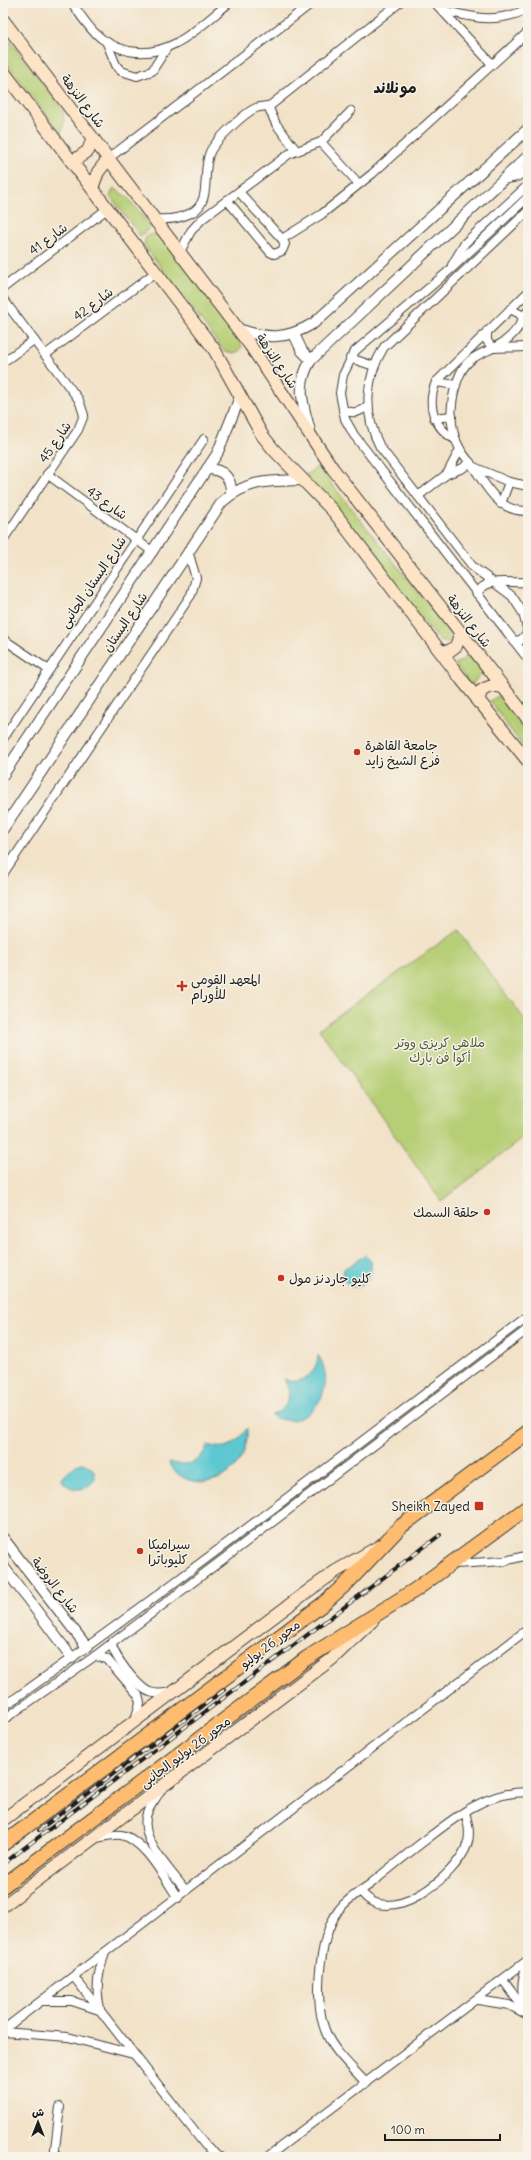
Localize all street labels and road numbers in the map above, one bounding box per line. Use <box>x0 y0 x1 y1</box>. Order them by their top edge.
street label: شارع النزهة <box>57 71 109 132</box>
street label: شارع 41 <box>25 219 71 260</box>
street label: شارع 42 <box>70 283 117 325</box>
street label: شارع النزهة <box>252 330 302 392</box>
street label: شارع 45 <box>35 418 76 466</box>
street label: شارع 43 <box>83 483 131 524</box>
street label: شارع البستان الجانبى <box>57 533 129 631</box>
street label: شارع البستان <box>99 589 151 655</box>
street label: شارع النزهة <box>442 591 495 652</box>
street label: شارع الروضة <box>27 1553 82 1617</box>
street label: محور 26 يوليو <box>236 1616 303 1673</box>
street label: محور 26 يوليو الجانبى <box>136 1712 235 1793</box>

